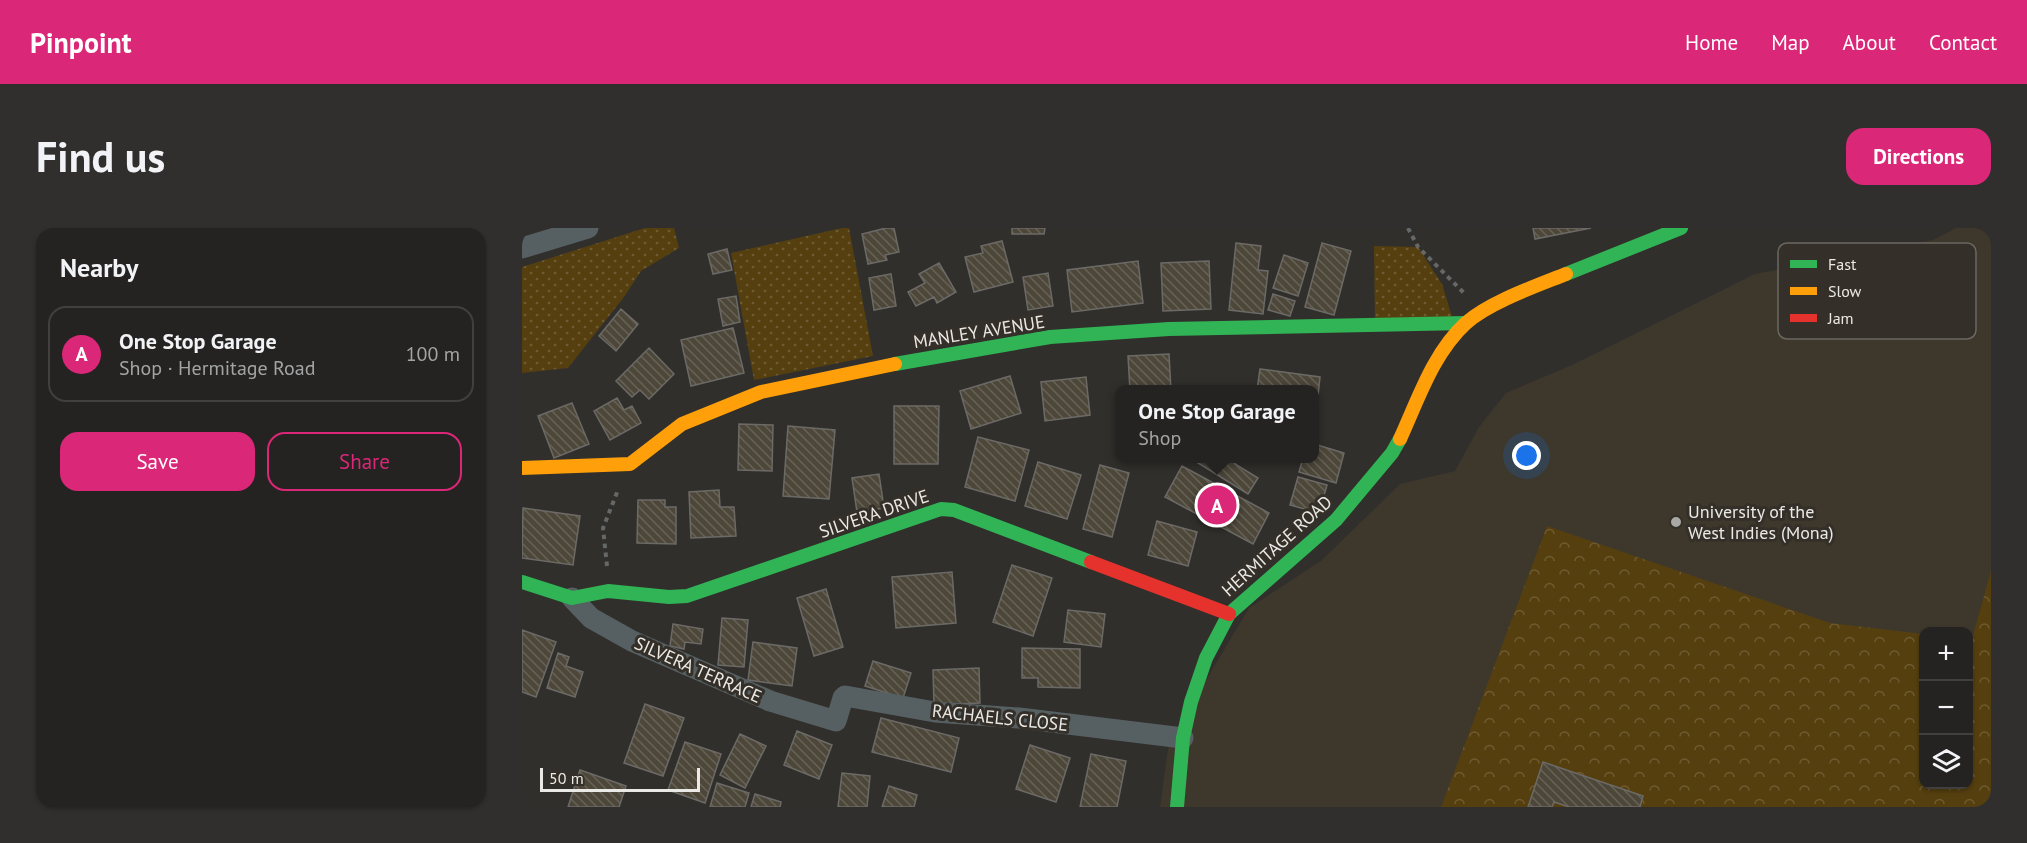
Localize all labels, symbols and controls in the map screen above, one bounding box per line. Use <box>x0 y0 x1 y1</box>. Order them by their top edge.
text: Pinpoint <box>30 24 132 61</box>
text: Home <box>1685 29 1738 56</box>
text: Map <box>1771 29 1810 56</box>
text: About <box>1843 29 1896 56</box>
text: Contact <box>1929 29 1997 56</box>
button: Directions <box>1846 128 1991 185</box>
text: Find us <box>36 129 165 184</box>
legend <box>1778 243 1976 339</box>
text: Nearby <box>60 251 138 284</box>
text: Fast <box>1828 254 1857 274</box>
text: Slow <box>1828 281 1862 301</box>
text: Jam <box>1827 308 1854 328</box>
street label: MANLEY AVENUE <box>912 310 1046 353</box>
text: One Stop Garage <box>119 327 277 355</box>
text: A <box>75 341 88 367</box>
text: 100 m <box>406 341 460 367</box>
text: Shop · Hermitage Road <box>119 355 315 381</box>
popup <box>1115 385 1319 463</box>
text: One Stop Garage <box>1138 397 1296 425</box>
text: Shop <box>1138 425 1181 451</box>
button: Save <box>60 432 255 491</box>
button: Share <box>267 432 462 491</box>
your location <box>1512 441 1541 470</box>
pin: A <box>1198 482 1236 528</box>
street label: SILVERA DRIVE <box>816 484 932 543</box>
street label: HERMITAGE ROAD <box>1218 491 1336 601</box>
place label: University of the West Indies (Mona) <box>1688 500 1834 544</box>
marker: University of the West Indies (Mona) <box>1669 515 1683 529</box>
map controls <box>1919 627 1973 789</box>
button: + <box>1919 627 1973 681</box>
street label: SILVERA TERRACE <box>631 631 765 708</box>
button: − <box>1919 681 1973 735</box>
street label: RACHAELS CLOSE <box>931 699 1069 736</box>
button: layers <box>1919 735 1973 789</box>
scale bar <box>540 765 700 792</box>
text: 50 m <box>549 768 584 788</box>

